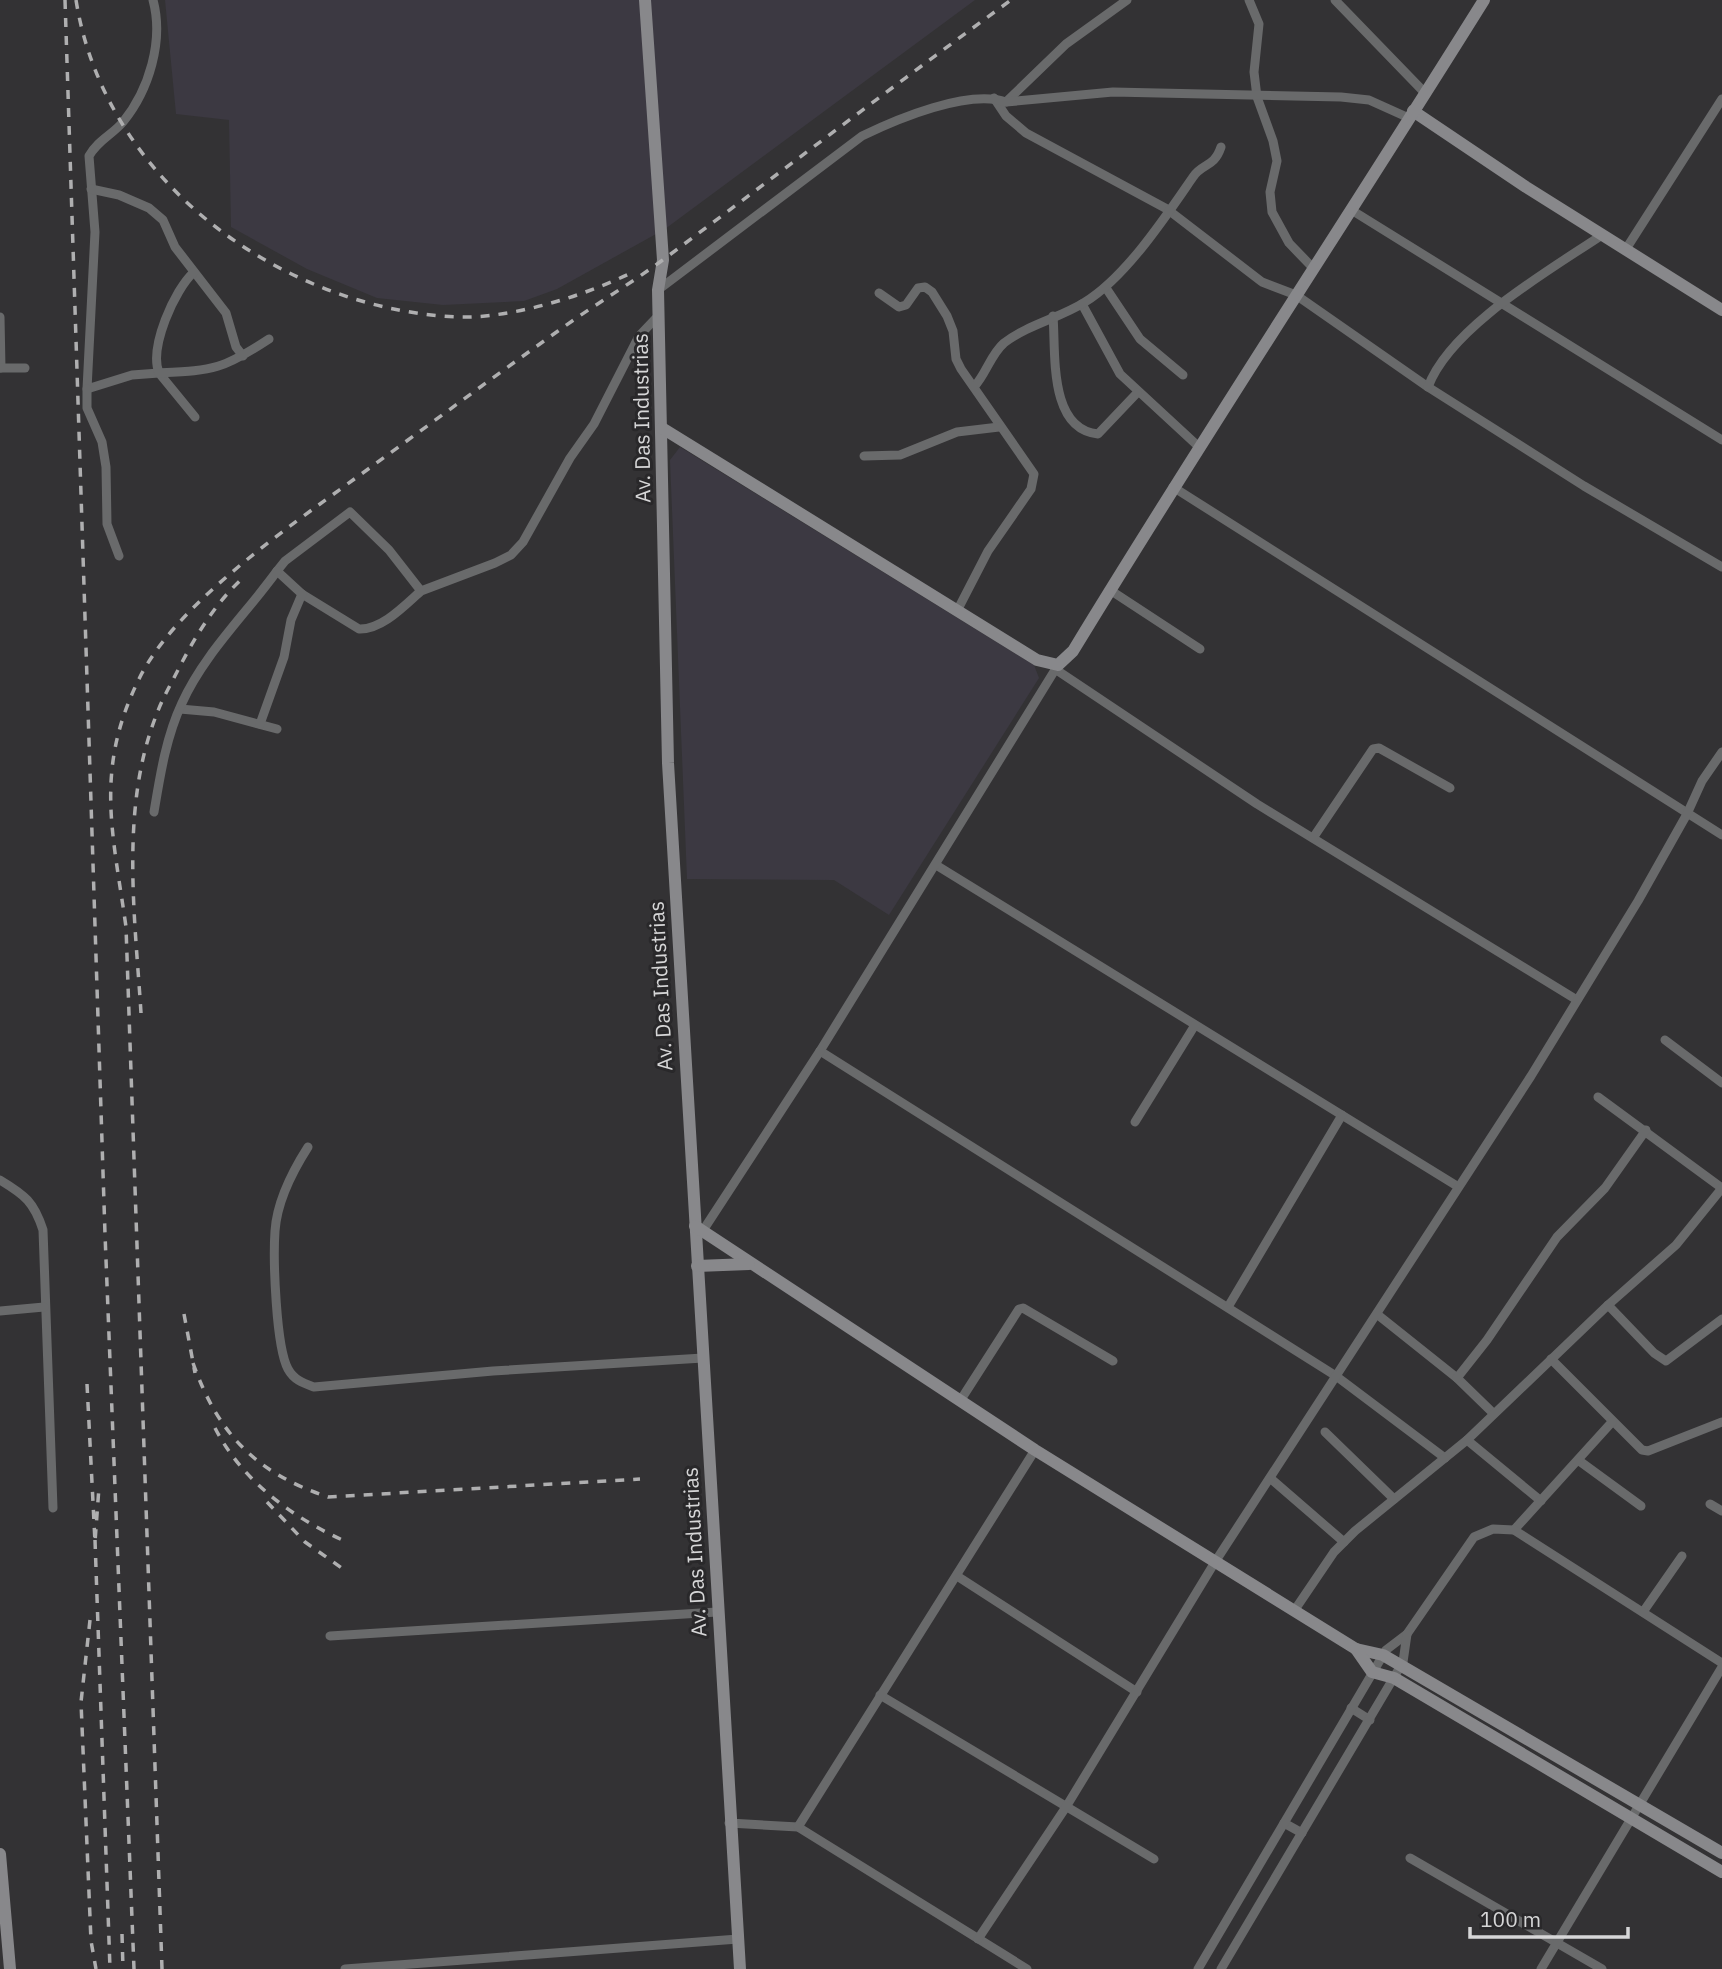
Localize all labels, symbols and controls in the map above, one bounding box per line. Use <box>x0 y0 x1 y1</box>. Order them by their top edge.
street label: Av. Das Industrias <box>626 333 656 503</box>
street label: Av. Das Industrias <box>642 900 678 1072</box>
street label: Av. Das Industrias <box>676 1466 712 1638</box>
scale bar <box>1470 1896 1628 1940</box>
text: 100 m <box>1480 1905 1541 1933</box>

